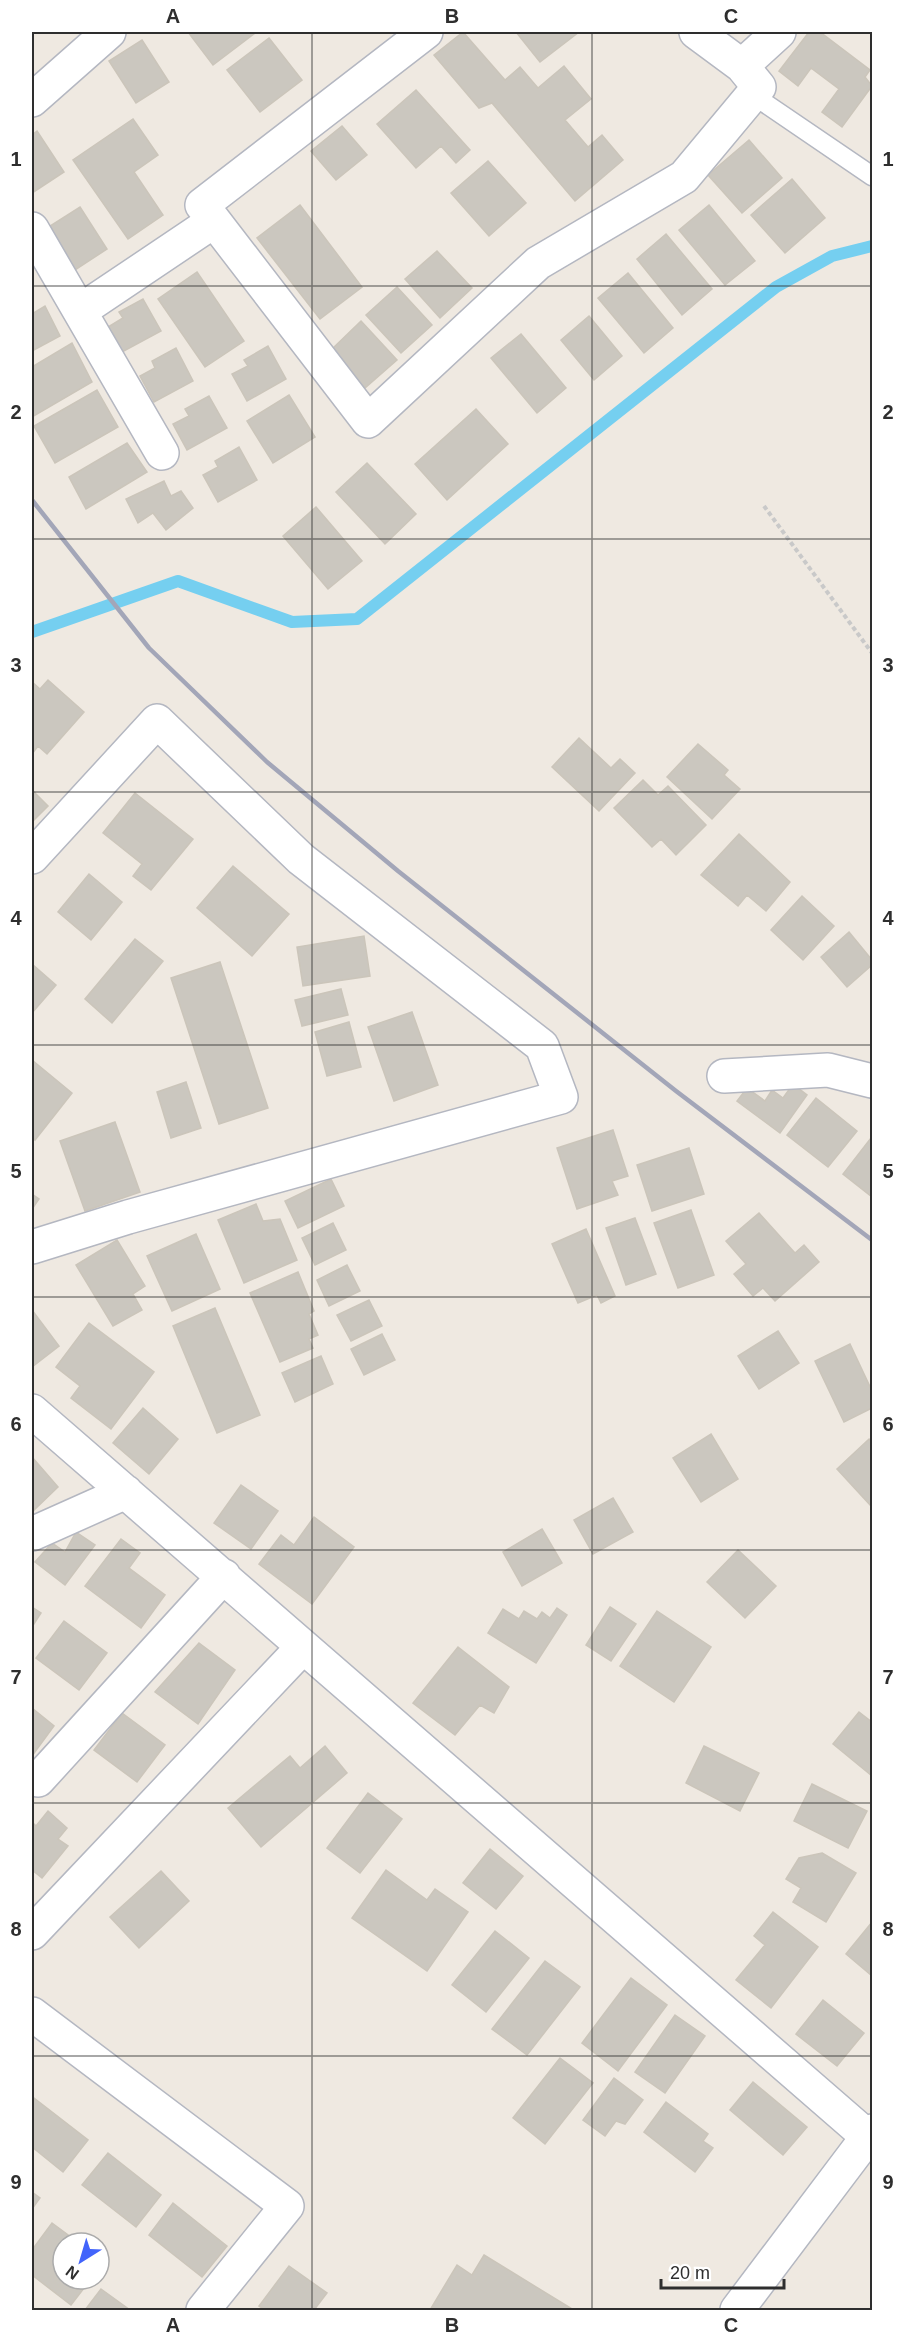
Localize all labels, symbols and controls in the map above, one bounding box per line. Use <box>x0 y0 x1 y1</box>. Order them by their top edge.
text: A <box>166 5 180 27</box>
text: B <box>445 5 459 27</box>
text: C <box>724 5 738 27</box>
text: 1 <box>10 148 22 170</box>
text: 1 <box>882 148 894 170</box>
text: 2 <box>10 401 22 423</box>
text: 2 <box>882 401 894 423</box>
text: 3 <box>10 654 22 676</box>
text: 3 <box>882 654 894 676</box>
text: 4 <box>10 907 22 929</box>
text: 4 <box>882 907 894 929</box>
text: 5 <box>10 1160 22 1182</box>
text: 5 <box>882 1160 894 1182</box>
text: 6 <box>10 1413 22 1435</box>
text: 6 <box>882 1413 894 1435</box>
text: 7 <box>10 1666 22 1688</box>
text: 7 <box>882 1666 894 1688</box>
text: 8 <box>10 1918 22 1940</box>
text: 8 <box>882 1918 894 1940</box>
text: 9 <box>10 2171 22 2193</box>
text: 9 <box>882 2171 894 2193</box>
north arrow <box>51 2231 111 2291</box>
scale bar <box>661 2252 784 2290</box>
text: N <box>63 2262 82 2283</box>
text: 20 m <box>670 2263 710 2283</box>
text: A <box>166 2314 180 2336</box>
text: B <box>445 2314 459 2336</box>
text: C <box>724 2314 738 2336</box>

